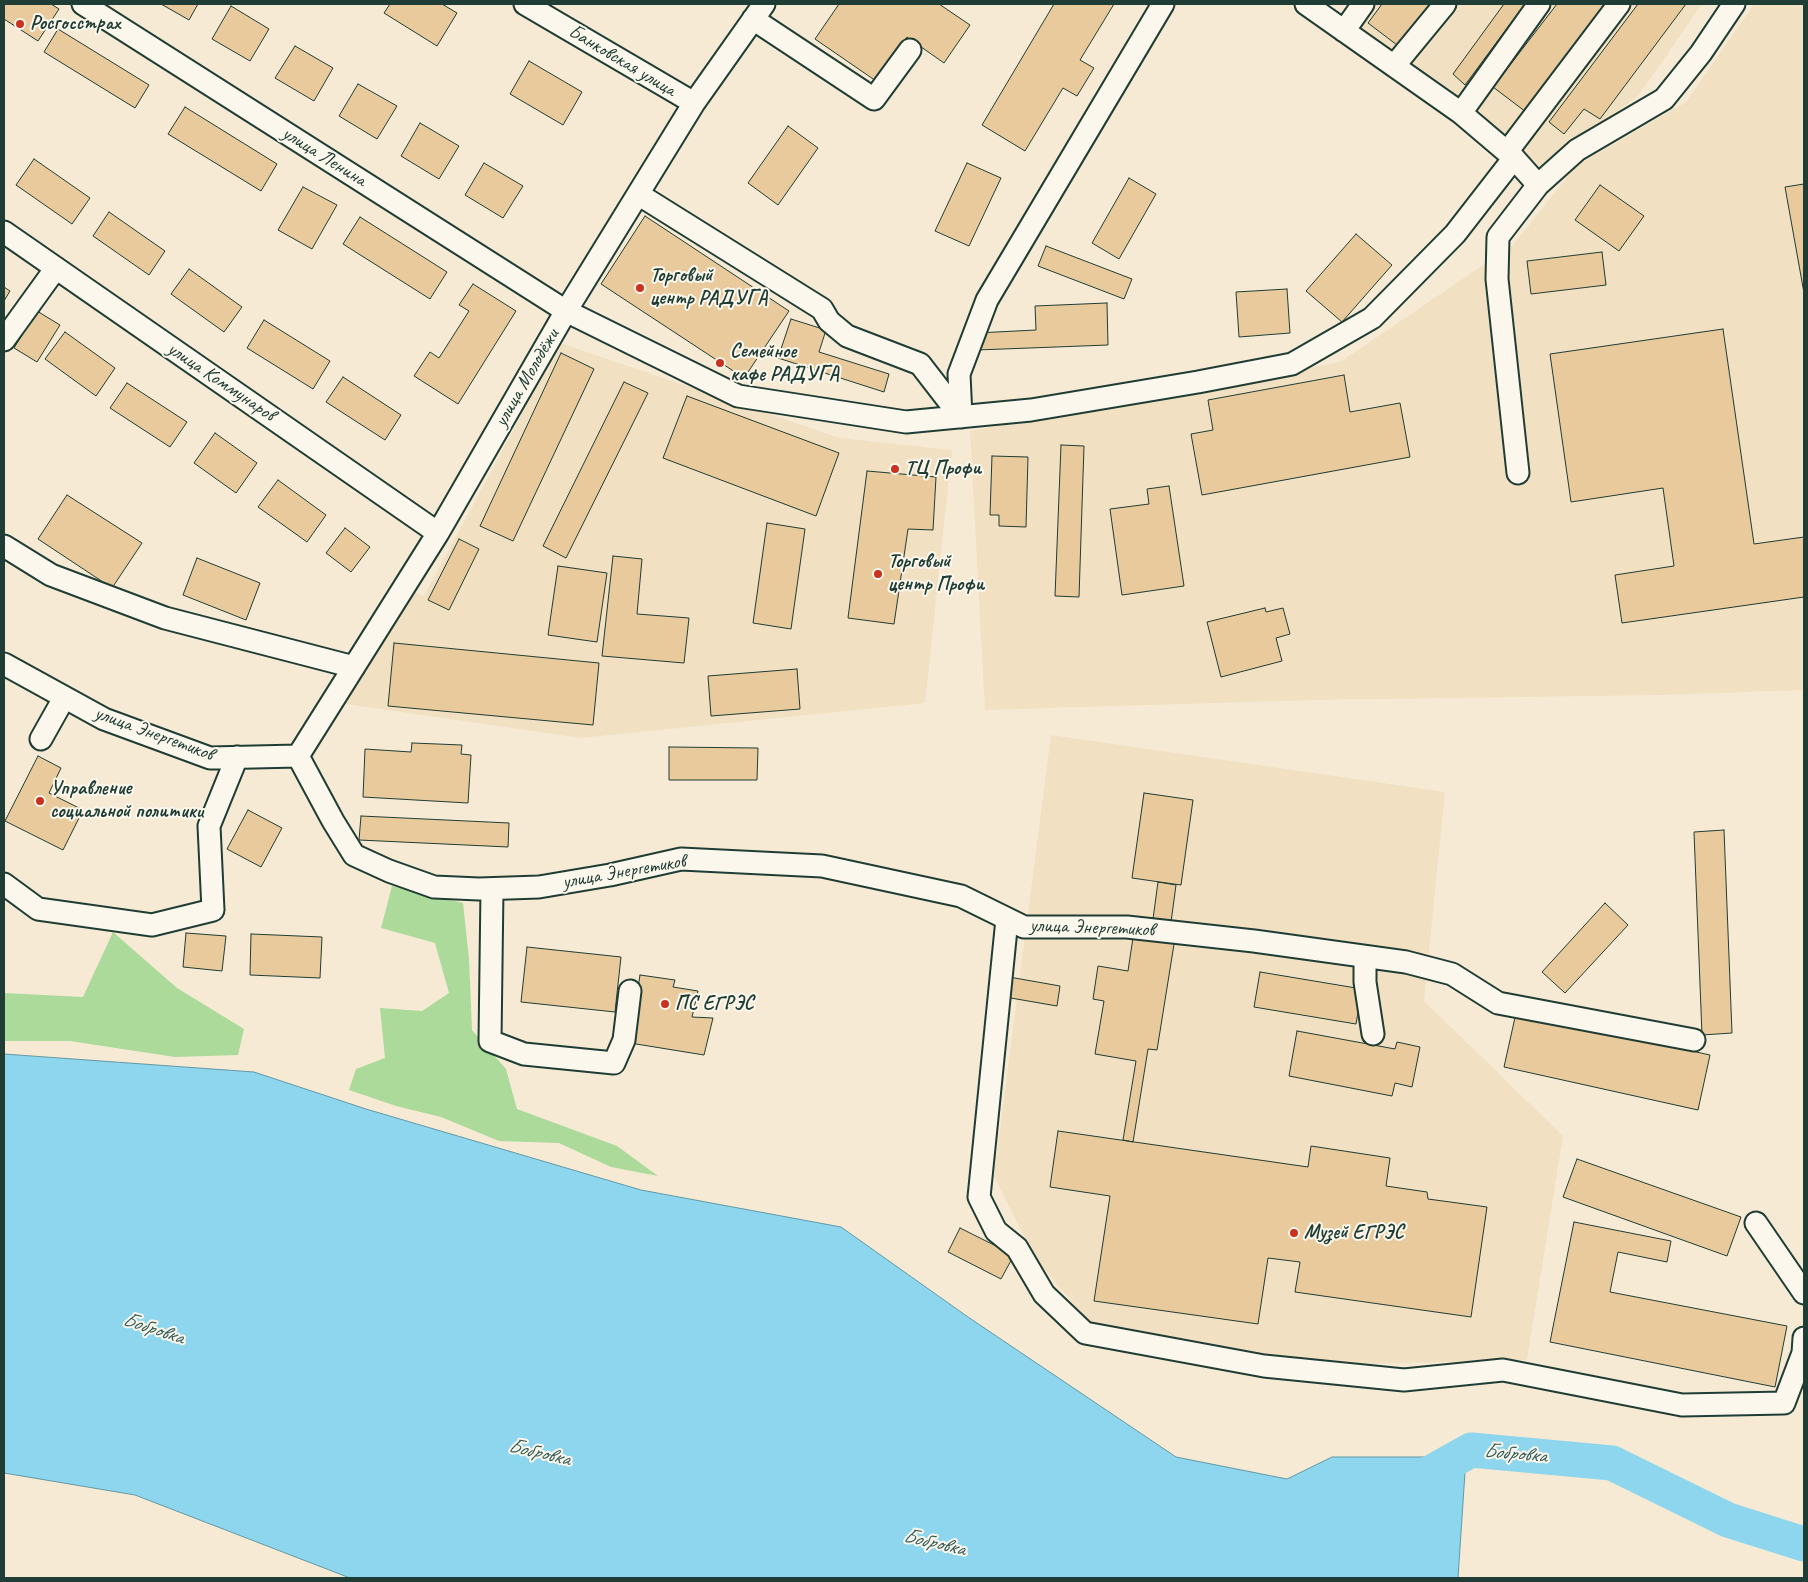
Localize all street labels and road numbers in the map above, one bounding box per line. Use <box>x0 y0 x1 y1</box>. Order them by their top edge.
street label: Банковская улица <box>564 20 680 102</box>
street label: улица Ленина <box>277 122 371 192</box>
street label: улица Молодёжи <box>489 325 565 431</box>
street label: улица Коммунаров <box>162 337 280 427</box>
street label: улица Энергетиков <box>91 701 217 767</box>
street label: улица Энергетиков <box>561 849 687 895</box>
street label: улица Энергетиков <box>1029 914 1155 942</box>

